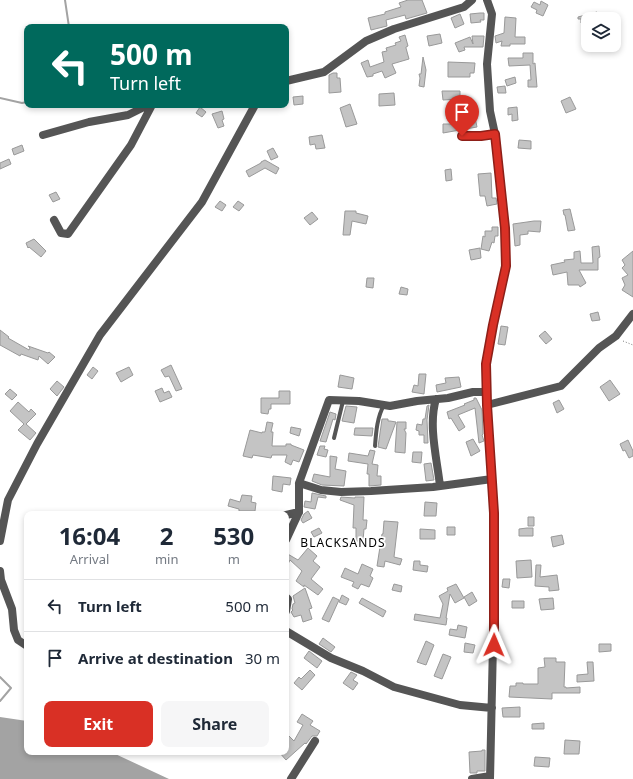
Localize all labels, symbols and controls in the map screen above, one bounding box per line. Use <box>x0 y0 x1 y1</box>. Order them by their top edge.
map controls <box>581 12 621 52</box>
button: layers <box>581 12 621 52</box>
text: 500 m <box>110 35 193 73</box>
icon: left <box>44 40 96 92</box>
text: Turn left <box>110 71 181 95</box>
pin <box>445 95 479 136</box>
icon: arrive <box>451 101 473 123</box>
text: 16:04 <box>59 519 120 552</box>
text: 2 <box>160 519 174 552</box>
text: 530 <box>213 519 254 552</box>
district label: BLACKSANDS <box>300 534 386 551</box>
text: Arrival <box>70 550 109 568</box>
text: min <box>155 550 178 568</box>
text: m <box>228 550 240 568</box>
icon: left <box>44 595 66 617</box>
text: Turn left <box>78 596 142 616</box>
text: 500 m <box>225 596 269 616</box>
position arrow <box>473 624 515 666</box>
icon: arrive <box>44 647 66 669</box>
text: Arrive at destination <box>78 648 233 668</box>
text: 30 m <box>245 648 280 668</box>
button: Exit <box>44 701 153 747</box>
button: Share <box>161 701 269 747</box>

